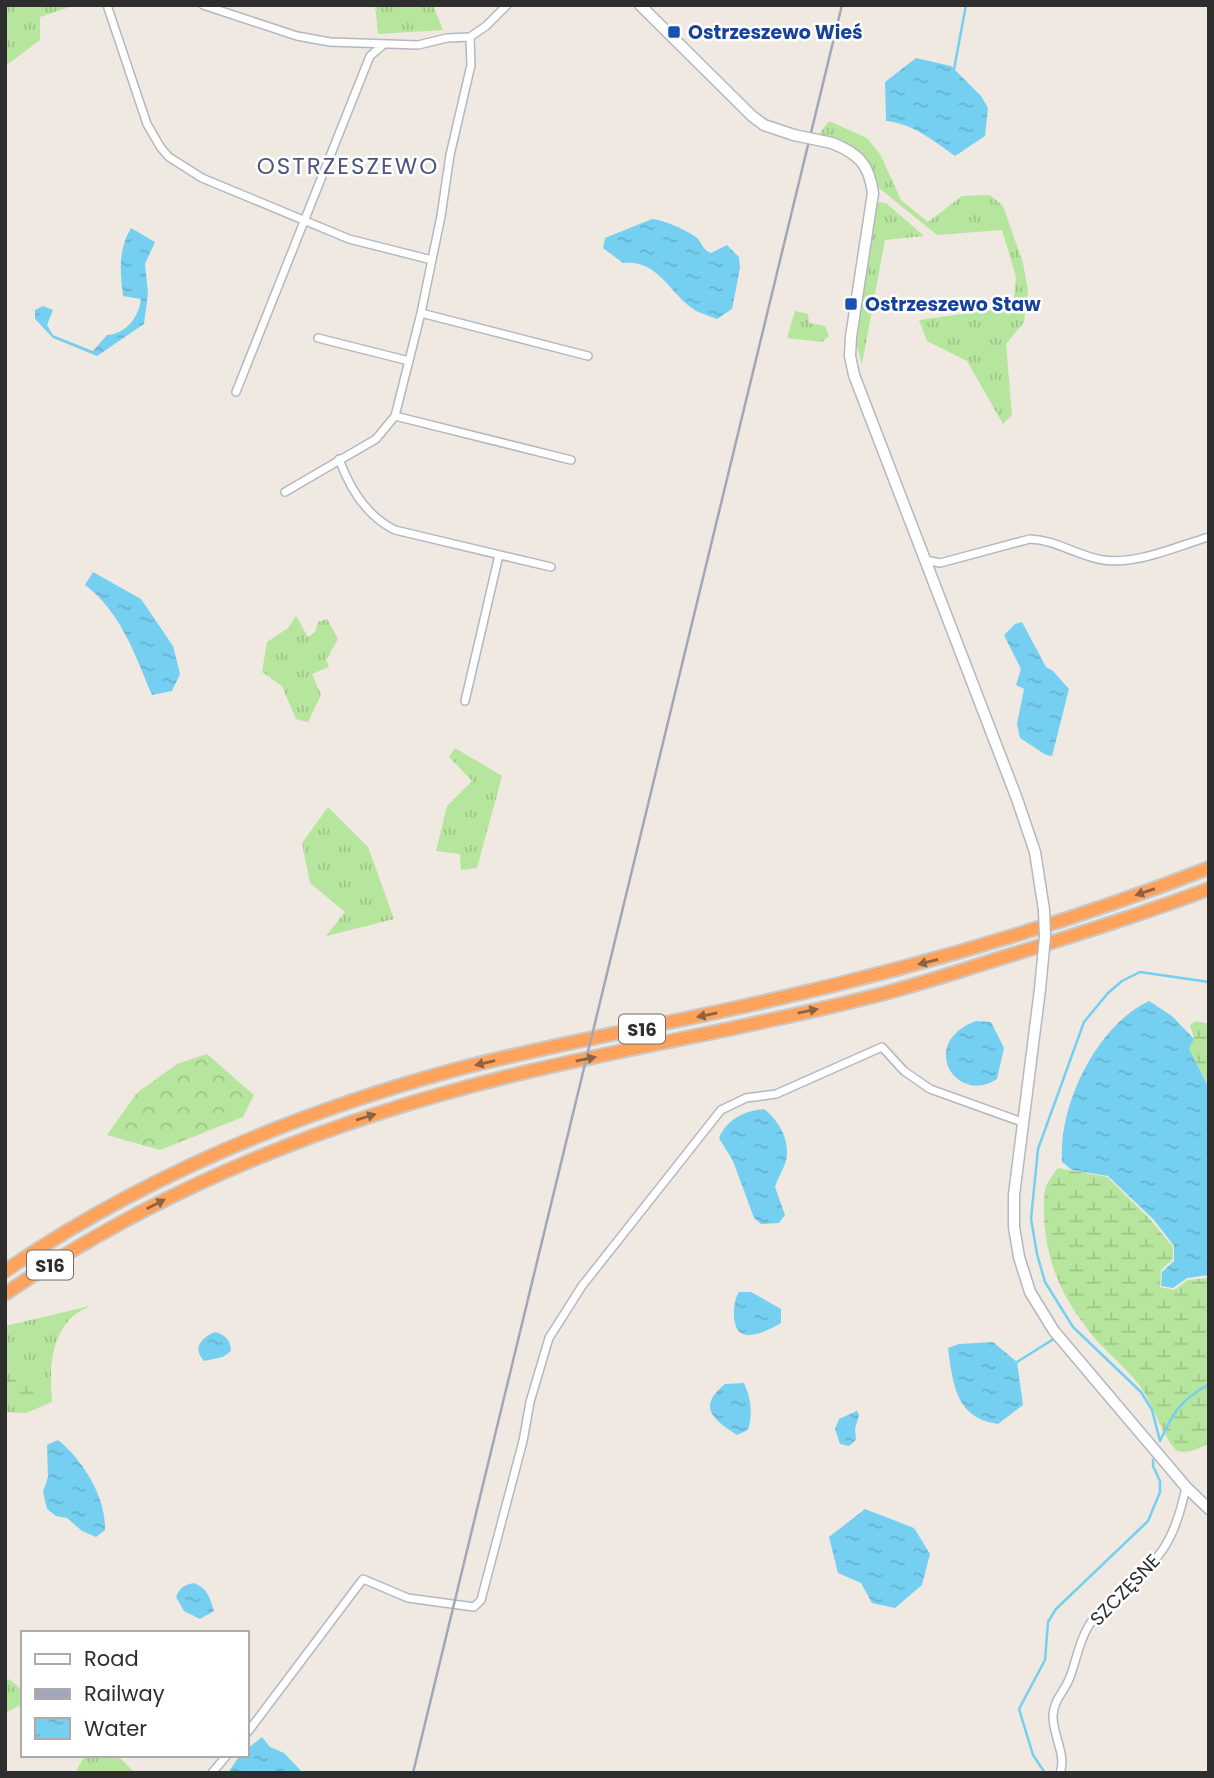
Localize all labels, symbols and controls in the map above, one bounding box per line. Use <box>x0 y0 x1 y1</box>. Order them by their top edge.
place label: Ostrzeszewo Wieś <box>688 19 863 46</box>
marker: Ostrzeszewo Wieś <box>666 24 682 40</box>
district label: OSTRZESZEWO <box>257 150 439 182</box>
place label: Ostrzeszewo Staw <box>865 291 1041 318</box>
marker: Ostrzeszewo Staw <box>843 296 859 312</box>
one-way arrow <box>1134 887 1155 898</box>
one-way arrow <box>917 956 939 967</box>
one-way arrow <box>797 1006 819 1017</box>
one-way arrow <box>696 1009 718 1020</box>
road number: S16 <box>619 1014 665 1044</box>
one-way arrow <box>575 1054 597 1065</box>
one-way arrow <box>474 1058 496 1069</box>
one-way arrow <box>356 1111 377 1121</box>
one-way arrow <box>146 1199 166 1210</box>
road number: S16 <box>27 1250 73 1280</box>
street label: SZCZĘSNE <box>1084 1548 1166 1632</box>
legend <box>21 1631 248 1757</box>
text: Road <box>84 1644 139 1673</box>
text: Railway <box>84 1679 165 1708</box>
text: Water <box>84 1714 147 1743</box>

